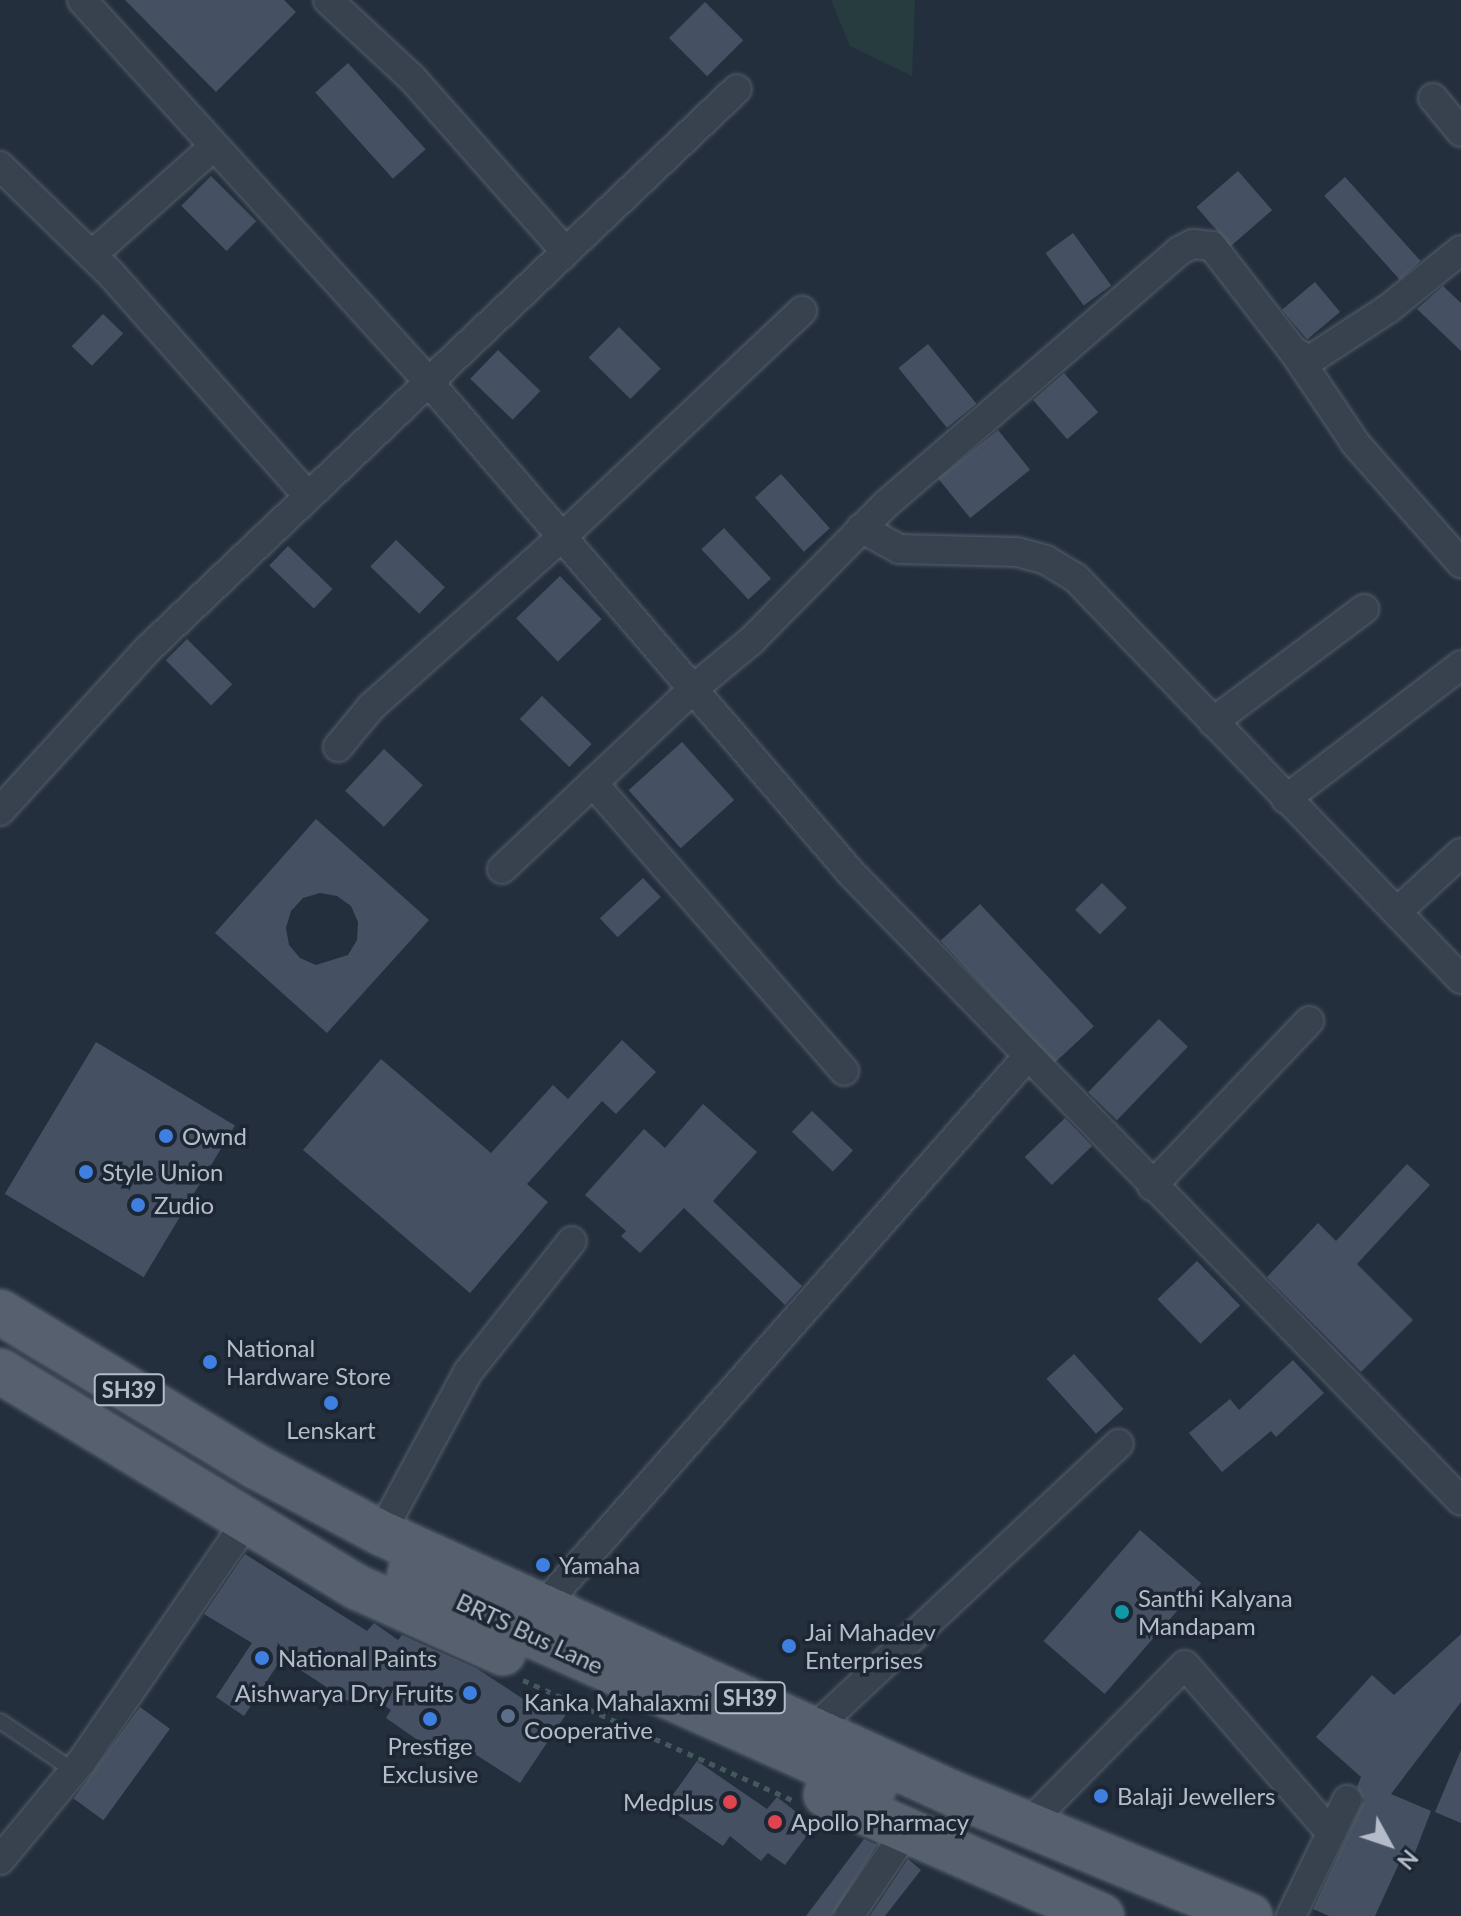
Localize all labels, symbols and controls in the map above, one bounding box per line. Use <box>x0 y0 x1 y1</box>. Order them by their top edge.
place label: Ownd <box>182 1122 247 1150</box>
marker: Ownd <box>157 1127 175 1145</box>
place label: Style Union <box>102 1158 223 1186</box>
marker: Style Union <box>77 1163 95 1181</box>
place label: Zudio <box>154 1191 214 1219</box>
marker: Zudio <box>129 1196 147 1214</box>
place label: National Hardware Store <box>226 1334 391 1390</box>
marker: National Hardware Store <box>201 1353 219 1371</box>
road number: SH39 <box>93 1372 165 1408</box>
marker: Lenskart <box>322 1394 340 1412</box>
place label: Lenskart <box>286 1416 376 1444</box>
place label: Yamaha <box>559 1551 640 1579</box>
marker: Yamaha <box>534 1556 552 1574</box>
place label: Santhi Kalyana Mandapam <box>1138 1584 1293 1640</box>
street label: BRTS Bus Lane <box>452 1586 608 1680</box>
marker: Santhi Kalyana Mandapam <box>1113 1603 1131 1621</box>
place label: Jai Mahadev Enterprises <box>805 1618 936 1674</box>
marker: Jai Mahadev Enterprises <box>780 1637 798 1655</box>
place label: National Paints <box>278 1644 437 1672</box>
marker: National Paints <box>253 1649 271 1667</box>
place label: Aishwarya Dry Fruits <box>234 1679 454 1707</box>
road number: SH39 <box>714 1680 786 1716</box>
marker: Aishwarya Dry Fruits <box>461 1684 479 1702</box>
place label: Kanka Mahalaxmi Cooperative <box>524 1688 710 1744</box>
marker: Kanka Mahalaxmi Cooperative <box>499 1707 517 1725</box>
marker: Prestige Exclusive <box>421 1710 439 1728</box>
place label: Prestige Exclusive <box>382 1732 478 1788</box>
place label: Balaji Jewellers <box>1117 1782 1276 1810</box>
marker: Balaji Jewellers <box>1092 1787 1110 1805</box>
place label: Medplus <box>623 1788 714 1816</box>
marker: Medplus <box>721 1793 739 1811</box>
north arrow <box>1349 1804 1429 1884</box>
place label: Apollo Pharmacy <box>791 1808 969 1836</box>
marker: Apollo Pharmacy <box>766 1813 784 1831</box>
text: N <box>1392 1845 1424 1875</box>

